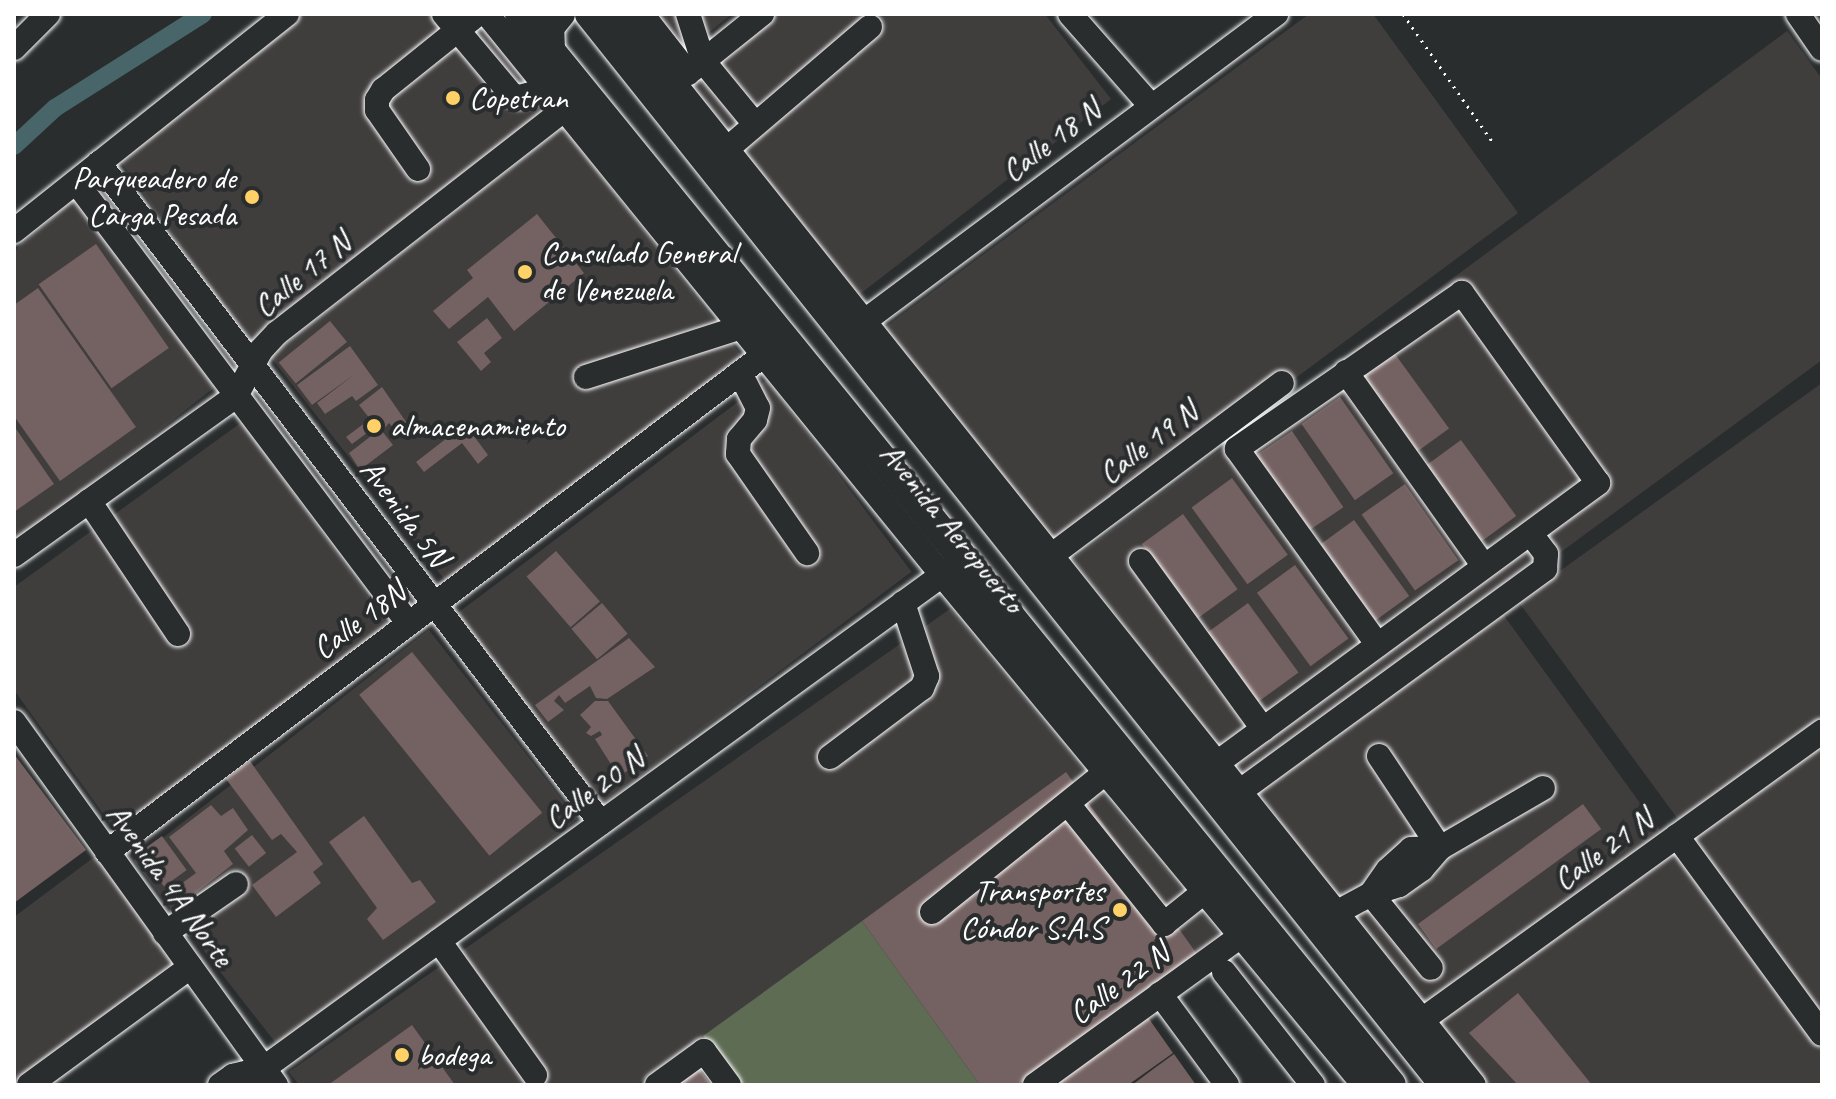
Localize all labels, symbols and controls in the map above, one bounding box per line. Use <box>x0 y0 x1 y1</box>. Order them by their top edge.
place label: Copetran <box>469 79 568 117</box>
marker: Copetran <box>444 89 462 107</box>
street label: Calle 18 N <box>994 91 1108 191</box>
place label: Parqueadero de Carga Pesada <box>72 160 236 235</box>
marker: Parqueadero de Carga Pesada <box>243 188 261 206</box>
street label: Calle 17 N <box>246 224 358 326</box>
place label: Consulado General de Venezuela <box>541 235 736 310</box>
marker: Consulado General de Venezuela <box>516 263 534 281</box>
street label: Calle 19 N <box>1091 393 1205 493</box>
place label: almacenamiento <box>390 407 565 445</box>
marker: almacenamiento <box>365 417 383 435</box>
street label: Avenida Aeropuerto <box>872 435 1032 621</box>
street label: Avenida 5N <box>351 452 457 574</box>
street label: Calle 18N <box>305 574 413 668</box>
street label: Calle 20 N <box>537 740 651 838</box>
street label: Avenida 4A Norte <box>98 796 242 974</box>
street label: Calle 21 N <box>1546 801 1660 899</box>
place label: Transportes Cóndor S.A.S <box>960 873 1104 948</box>
marker: Transportes Cóndor S.A.S <box>1111 901 1129 919</box>
street label: Calle 22 N <box>1062 935 1176 1033</box>
place label: bodega <box>418 1036 491 1074</box>
marker: bodega <box>393 1046 411 1064</box>

